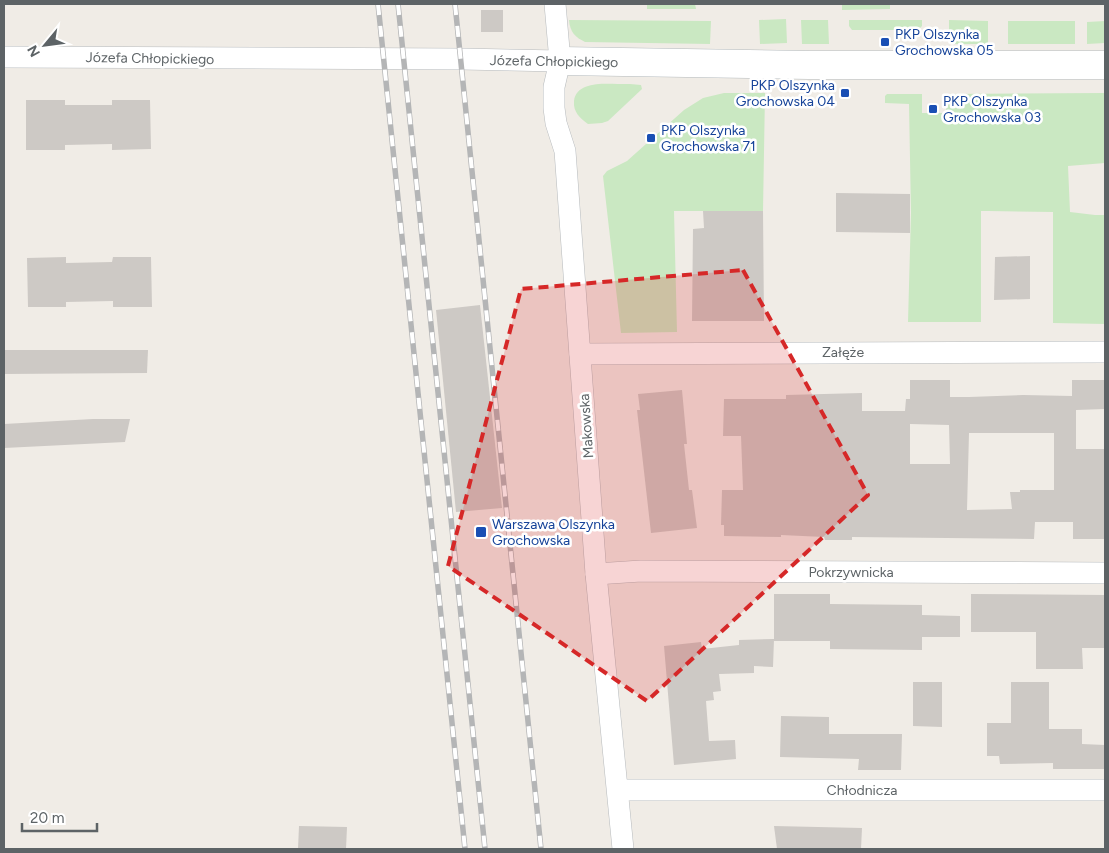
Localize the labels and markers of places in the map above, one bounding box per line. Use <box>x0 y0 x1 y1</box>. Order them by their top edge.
place label: PKP Olszynka Grochowska 05 <box>895 26 994 59</box>
marker: PKP Olszynka Grochowska 05 <box>879 36 891 48</box>
place label: PKP Olszynka Grochowska 04 <box>736 77 835 110</box>
marker: PKP Olszynka Grochowska 04 <box>839 87 851 99</box>
place label: PKP Olszynka Grochowska 03 <box>943 93 1041 126</box>
marker: PKP Olszynka Grochowska 03 <box>927 103 939 115</box>
place label: PKP Olszynka Grochowska 71 <box>661 122 756 155</box>
marker: PKP Olszynka Grochowska 71 <box>645 132 657 144</box>
place label: Warszawa Olszynka Grochowska <box>492 516 615 549</box>
marker: Warszawa Olszynka Grochowska <box>474 525 488 539</box>

